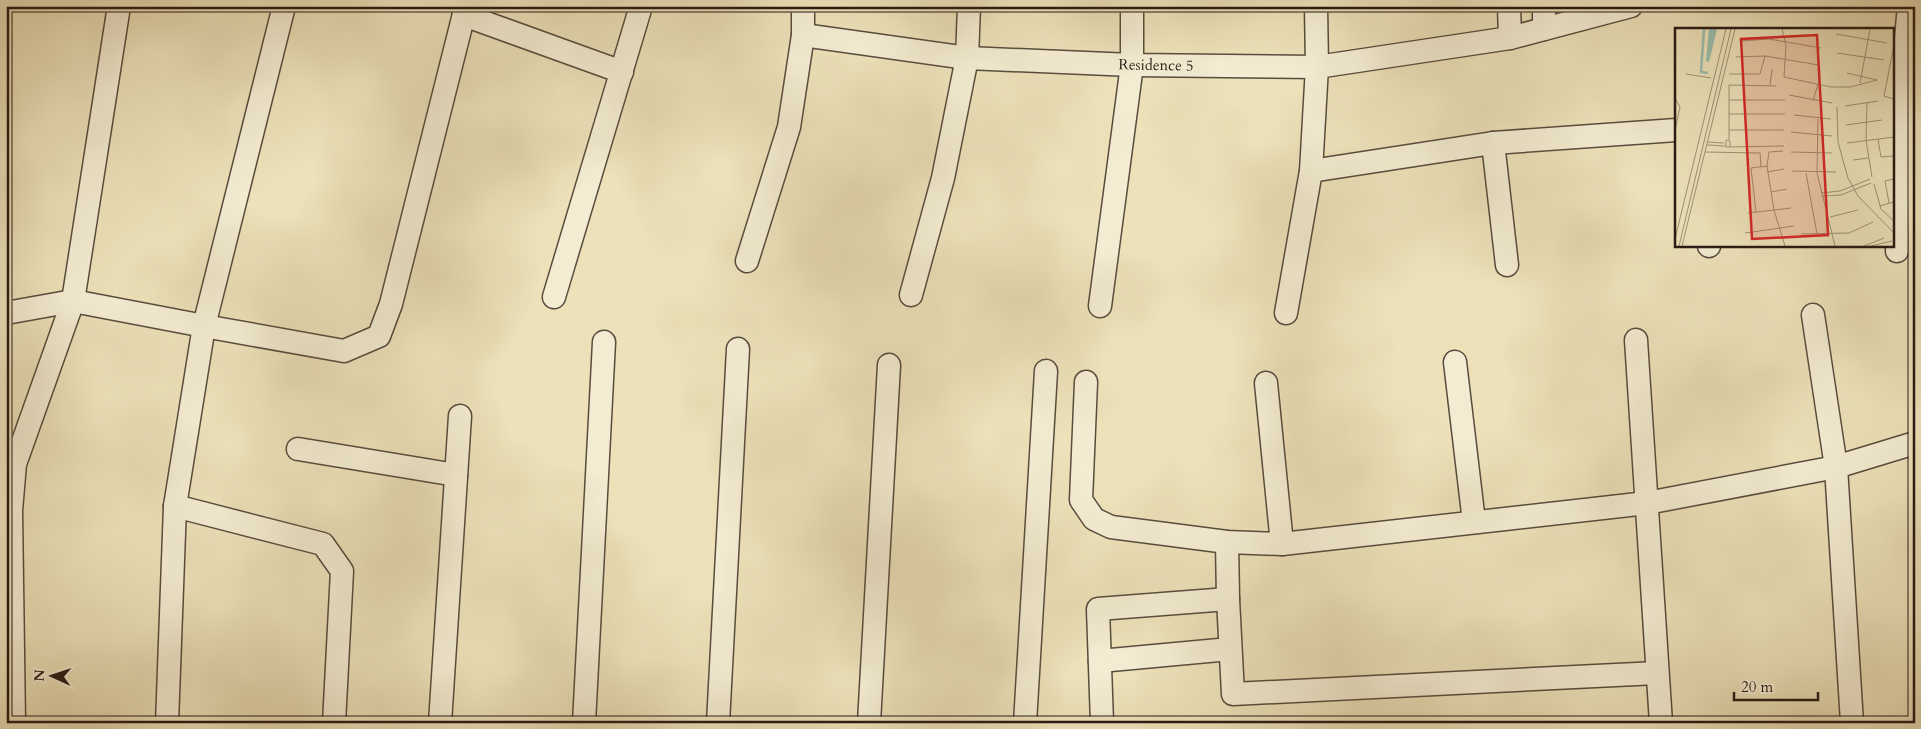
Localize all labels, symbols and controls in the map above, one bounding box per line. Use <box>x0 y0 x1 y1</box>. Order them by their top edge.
inset map <box>1675 28 1894 246</box>
street label: Residence 5 <box>1118 54 1194 76</box>
north arrow <box>28 652 78 702</box>
text: N <box>30 669 49 682</box>
scale bar <box>1734 669 1817 701</box>
text: 20 m <box>1741 677 1773 697</box>

